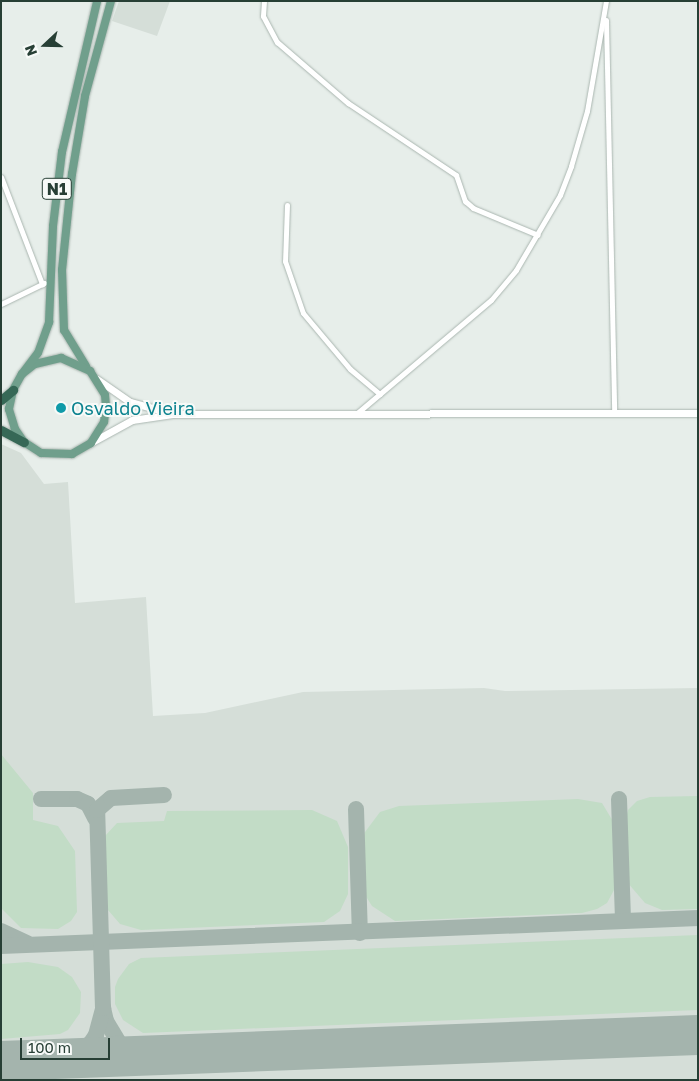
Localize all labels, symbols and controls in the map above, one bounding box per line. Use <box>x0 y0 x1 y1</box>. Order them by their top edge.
north arrow <box>20 20 70 70</box>
text: N <box>21 43 40 59</box>
road number: N1 <box>41 175 73 202</box>
place label: Osvaldo Vieira <box>71 397 195 419</box>
marker: Osvaldo Vieira <box>55 402 67 414</box>
scale bar <box>22 1028 112 1060</box>
text: 100 m <box>28 1038 71 1056</box>

